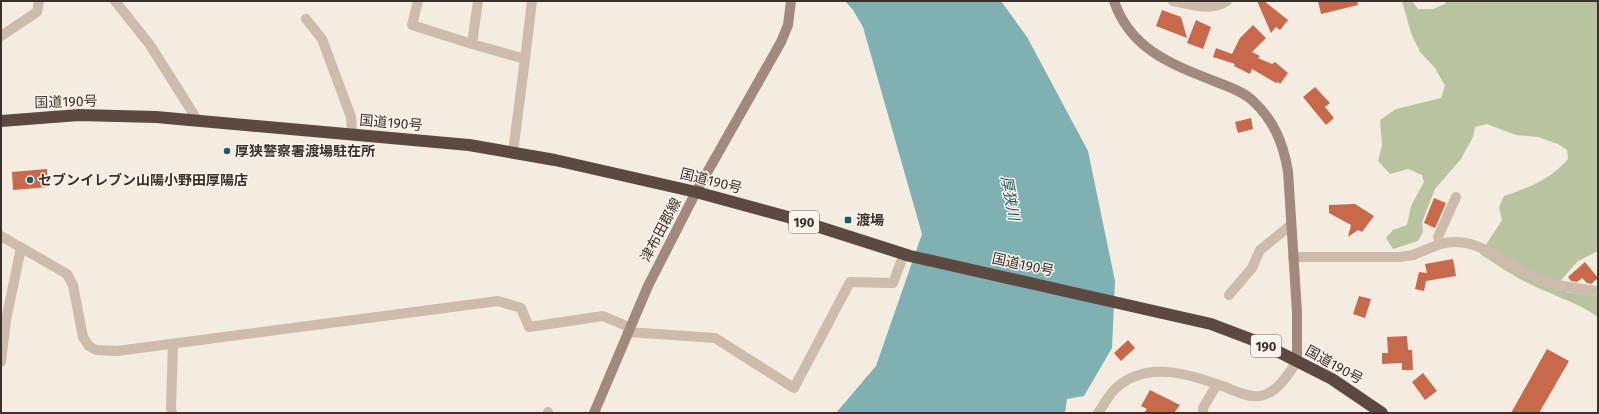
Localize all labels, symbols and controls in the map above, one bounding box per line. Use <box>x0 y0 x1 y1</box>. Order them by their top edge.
street label: 国道190号 <box>34 92 98 112</box>
street label: 国道190号 <box>359 112 423 134</box>
place label: 厚狭警察署渡場駐在所 <box>235 143 375 160</box>
marker: 厚狭警察署渡場駐在所 <box>222 146 232 156</box>
street label: 国道190号 <box>678 165 744 197</box>
place label: セブンイレブン山陽小野田厚陽店 <box>38 172 248 189</box>
water label: 厚狭川 <box>997 174 1023 224</box>
marker: セブンイレブン山陽小野田厚陽店 <box>25 175 35 185</box>
street label: 津布田郡線 <box>637 195 685 265</box>
road number: 190 <box>789 211 819 233</box>
place label: 渡場 <box>856 212 884 229</box>
marker: 渡場 <box>843 215 853 225</box>
street label: 国道190号 <box>990 250 1056 280</box>
road number: 190 <box>1251 335 1281 357</box>
street label: 国道190号 <box>1302 342 1366 388</box>

